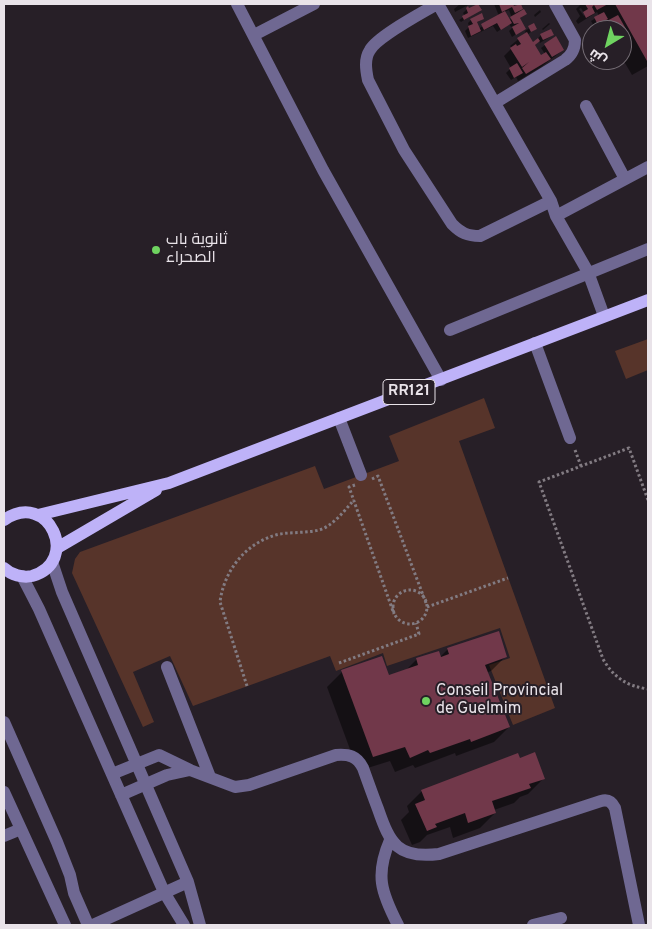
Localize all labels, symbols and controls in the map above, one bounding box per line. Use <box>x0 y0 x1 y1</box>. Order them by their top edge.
north arrow <box>582 20 632 70</box>
text: ش <box>586 44 611 69</box>
place label: ثانوية باب الصحراء <box>166 231 227 269</box>
marker: ثانوية باب الصحراء <box>150 244 162 256</box>
road number: RR121 <box>383 380 435 404</box>
place label: Conseil Provincial de Guelmim <box>436 682 563 720</box>
marker: Conseil Provincial de Guelmim <box>420 695 432 707</box>

